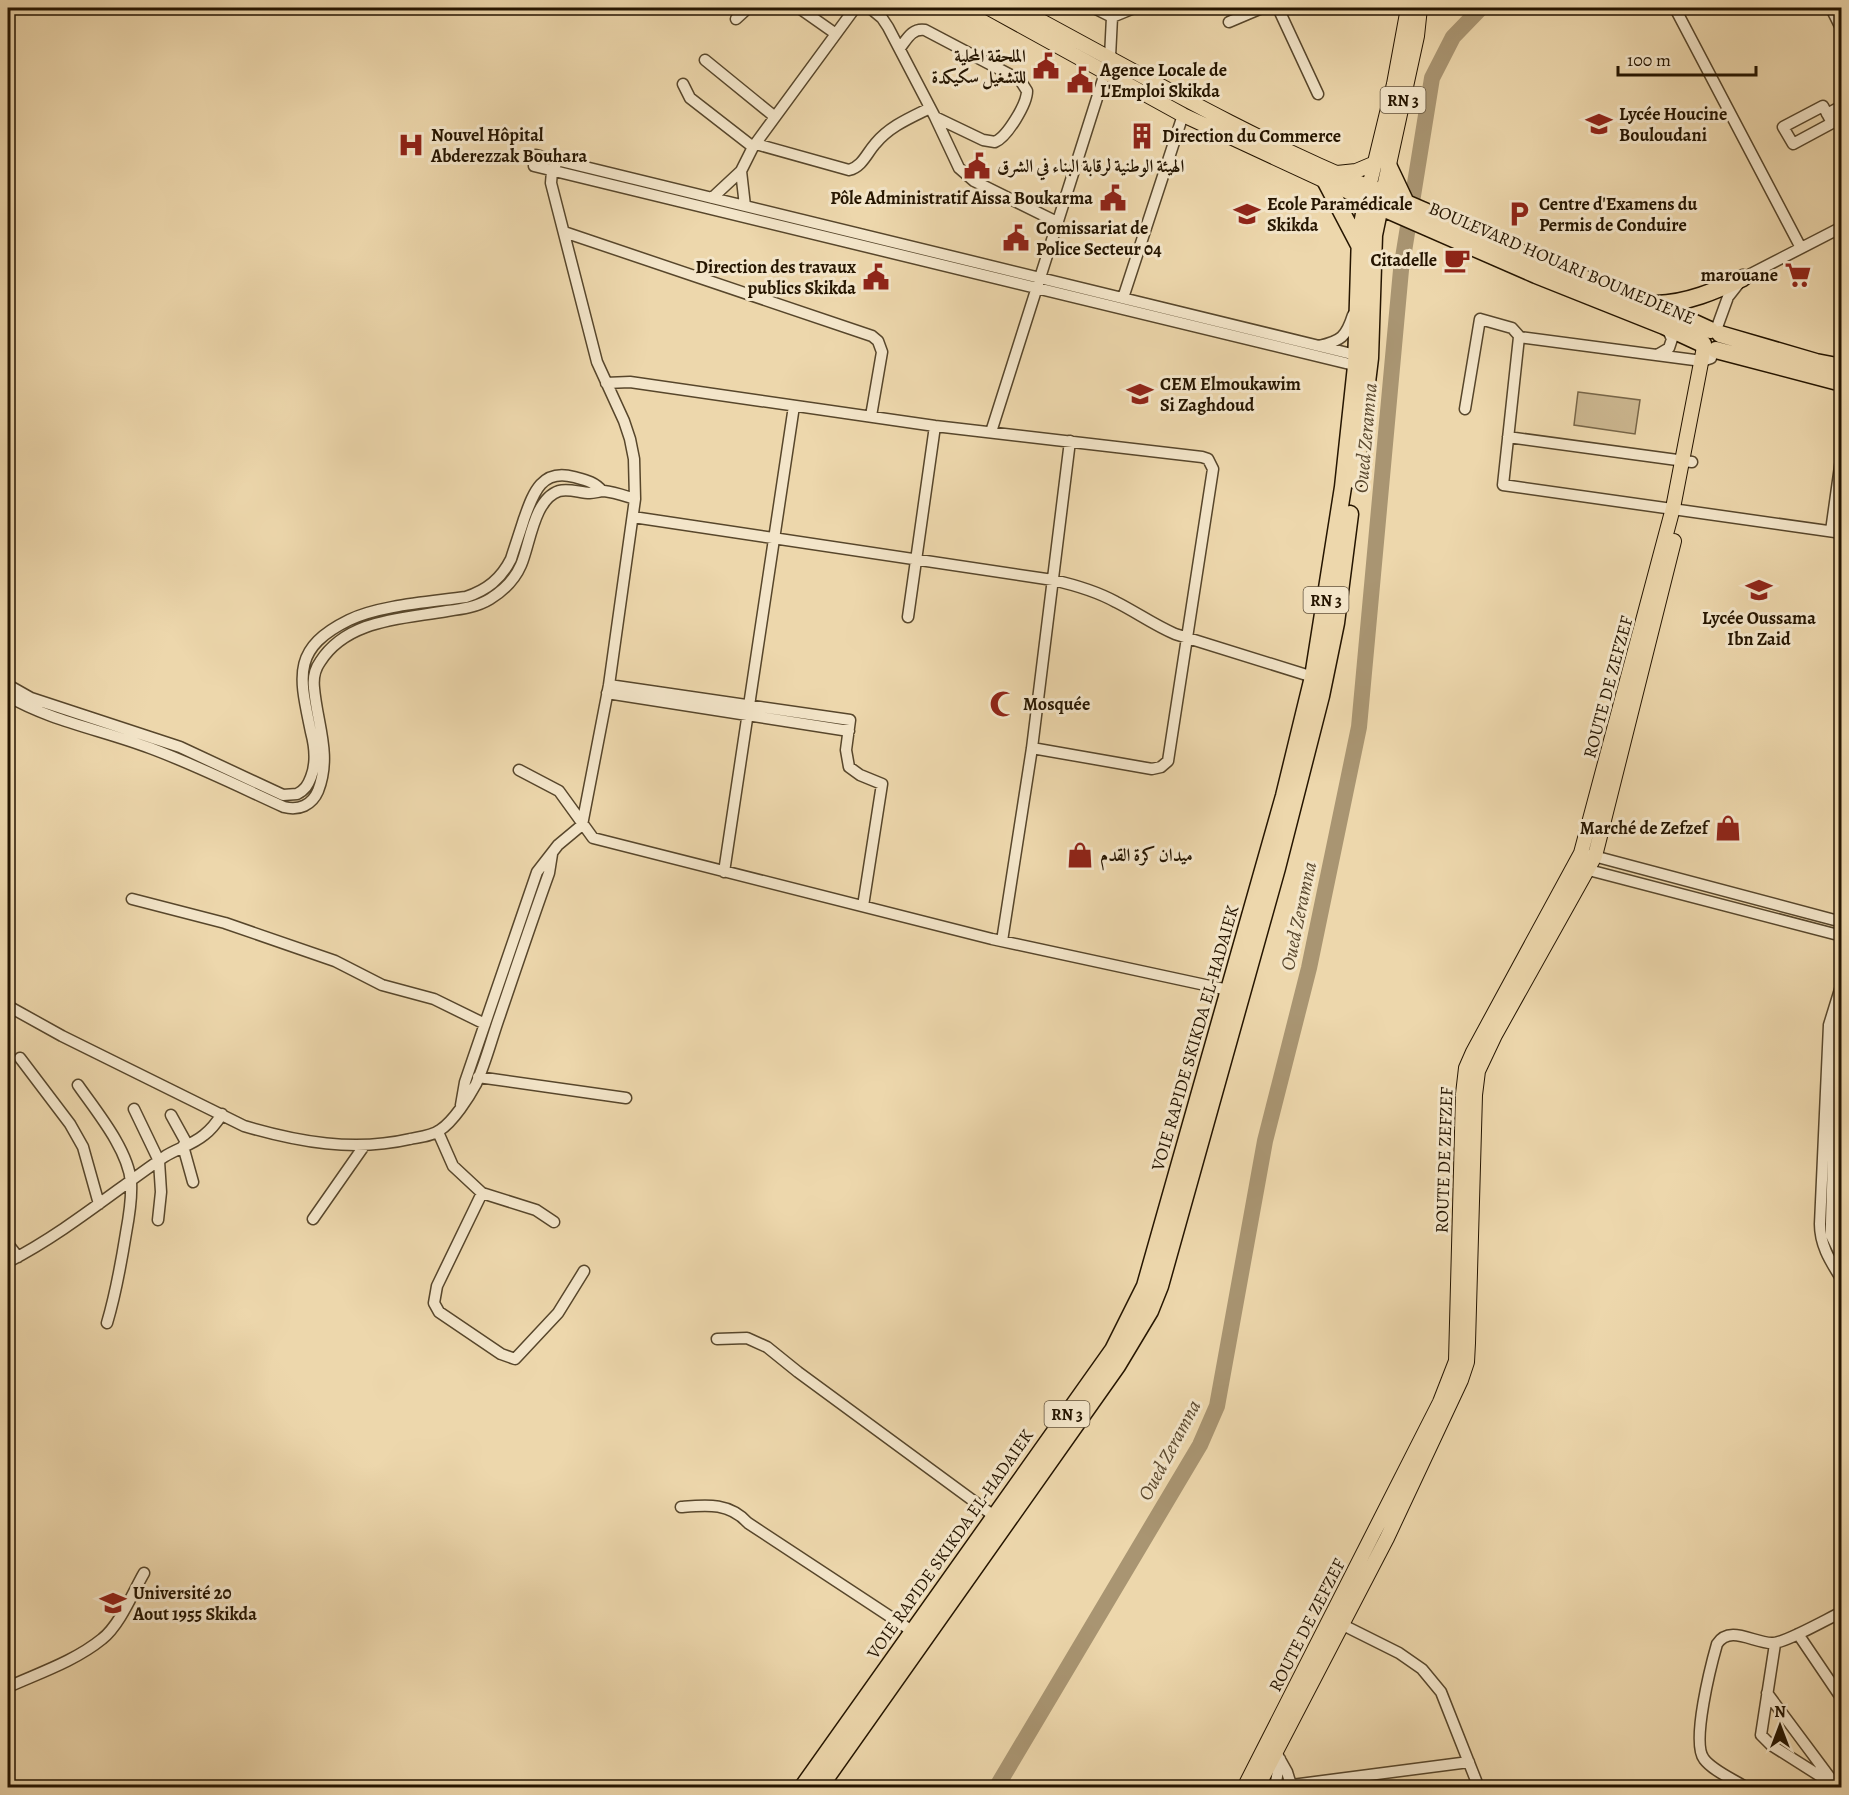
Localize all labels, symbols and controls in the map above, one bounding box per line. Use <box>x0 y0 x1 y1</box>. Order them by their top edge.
scale bar <box>1618 39 1756 77</box>
place label: الملحقة المحلية للتشغيل سكيكدة <box>931 44 1026 90</box>
text: 100 m <box>1627 48 1671 72</box>
public building icon: الملحقة المحلية للتشغيل سكيكدة <box>1031 51 1061 81</box>
place label: Agence Locale de L'Emploi Skikda <box>1099 58 1227 103</box>
public building icon: Agence Locale de L'Emploi Skikda <box>1065 65 1095 95</box>
road number: RN 3 <box>1380 87 1426 113</box>
place label: Lycée Houcine Bouloudani <box>1619 102 1727 147</box>
school or university icon: Lycée Houcine Bouloudani <box>1584 109 1614 139</box>
building icon: Direction du Commerce <box>1127 121 1157 151</box>
place label: Nouvel Hôpital Abderezzak Bouhara <box>430 123 587 168</box>
place label: Direction du Commerce <box>1162 124 1341 148</box>
hospital icon: Nouvel Hôpital Abderezzak Bouhara <box>396 130 426 160</box>
public building icon: الهيئة الوطنية لرقابة البناء في الشرق <box>962 151 992 181</box>
place label: الهيئة الوطنية لرقابة البناء في الشرق <box>997 154 1184 181</box>
public building icon: Pôle Administratif Aissa Boukarma <box>1098 183 1128 213</box>
place label: Pôle Administratif Aissa Boukarma <box>830 186 1093 210</box>
place label: Ecole Paramédicale Skikda <box>1267 192 1413 237</box>
place label: Centre d'Examens du Permis de Conduire <box>1539 192 1697 237</box>
street label: BOULEVARD HOUARI BOUMEDIENE <box>1425 196 1699 330</box>
school or university icon: Ecole Paramédicale Skikda <box>1232 199 1262 229</box>
parking icon: Centre d'Examens du Permis de Conduire <box>1504 199 1534 229</box>
place label: Comissariat de Police Secteur 04 <box>1036 216 1162 261</box>
public building icon: Comissariat de Police Secteur 04 <box>1001 223 1031 253</box>
cafe icon: Citadelle <box>1442 245 1472 275</box>
place label: Citadelle <box>1371 248 1437 272</box>
place label: Direction des travaux publics Skikda <box>696 255 856 300</box>
supermarket icon: marouane <box>1783 260 1813 290</box>
public building icon: Direction des travaux publics Skikda <box>861 262 891 292</box>
place label: marouane <box>1701 263 1778 287</box>
place label: CEM Elmoukawim Si Zaghdoud <box>1160 372 1301 417</box>
school or university icon: CEM Elmoukawim Si Zaghdoud <box>1125 379 1155 409</box>
water label: Oued Zeramna <box>1347 382 1384 494</box>
school or university icon: Lycée Oussama Ibn Zaid <box>1744 575 1774 605</box>
road number: RN 3 <box>1304 587 1348 613</box>
place label: Lycée Oussama Ibn Zaid <box>1702 606 1816 651</box>
street label: ROUTE DE ZEFZEF <box>1577 613 1639 761</box>
mosque icon: Mosquée <box>988 689 1018 719</box>
place label: Mosquée <box>1023 692 1090 716</box>
shop icon: Marché de Zefzef <box>1713 813 1743 843</box>
place label: Marché de Zefzef <box>1580 816 1711 840</box>
shop icon: ميدان كرة القدم <box>1065 840 1095 870</box>
place label: ميدان كرة القدم <box>1100 843 1193 871</box>
water label: Oued Zeramna <box>1274 859 1323 973</box>
street label: VOIE RAPIDE SKIKDA EL-HADAIEK <box>1145 902 1245 1174</box>
street label: ROUTE DE ZEFZEF <box>1429 1086 1459 1234</box>
water label: Oued Zeramna <box>1132 1395 1207 1505</box>
road number: RN 3 <box>1044 1401 1090 1427</box>
street label: VOIE RAPIDE SKIKDA EL-HADAIEK <box>861 1424 1039 1664</box>
street label: ROUTE DE ZEFZEF <box>1263 1554 1351 1696</box>
place label: Université 20 Aout 1955 Skikda <box>132 1581 257 1626</box>
school or university icon: Université 20 Aout 1955 Skikda <box>98 1588 128 1618</box>
north arrow <box>1750 1696 1810 1756</box>
text: N <box>1774 1701 1786 1723</box>

